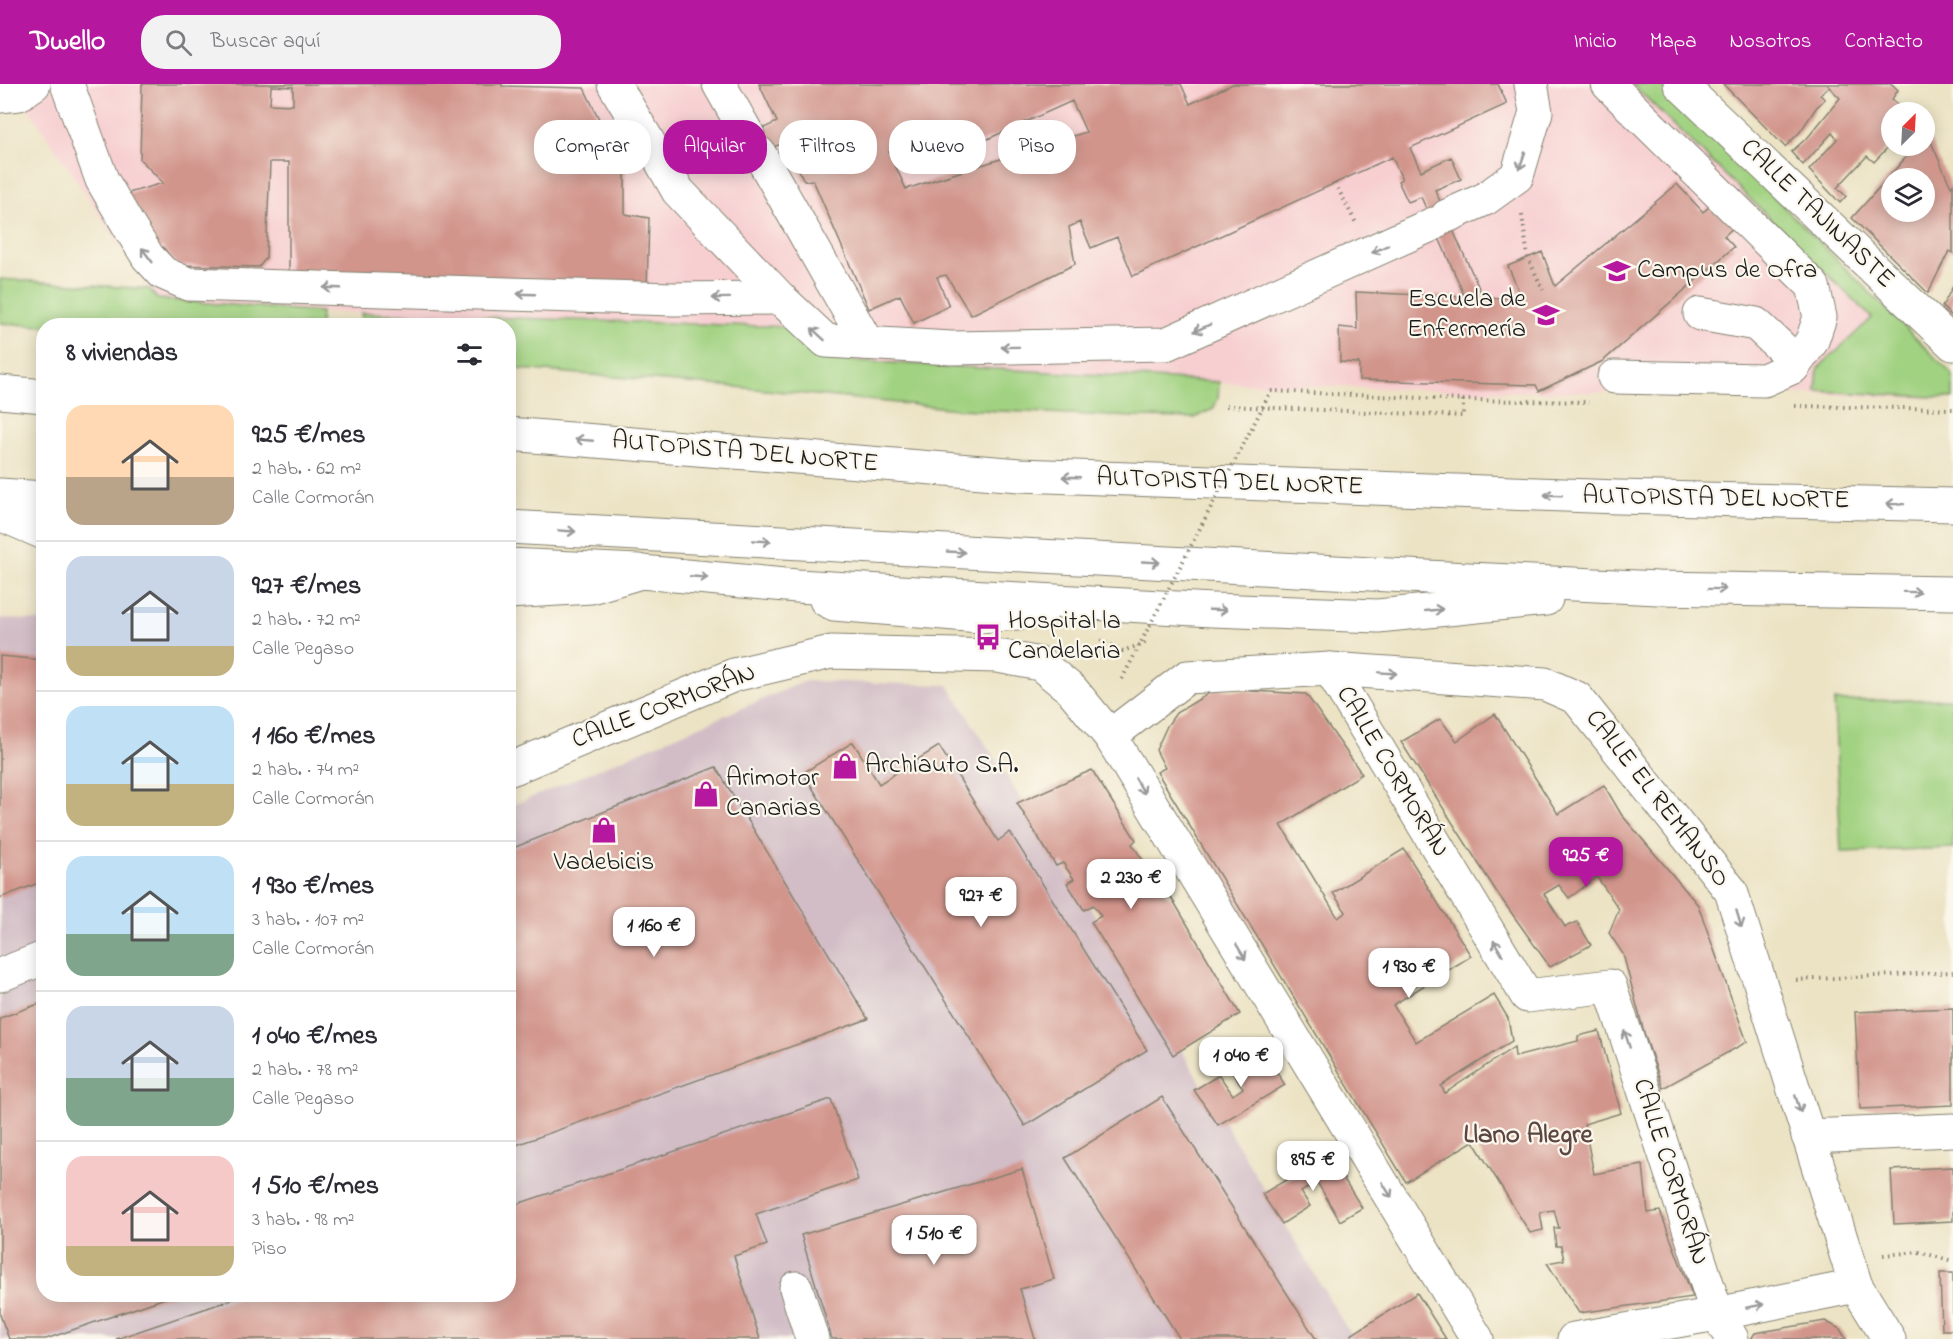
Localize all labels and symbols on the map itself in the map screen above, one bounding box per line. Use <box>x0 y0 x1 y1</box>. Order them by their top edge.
north arrow <box>1881 102 1935 156</box>
street label: CALLE TAJINASTE <box>1731 130 1903 298</box>
one-way arrow <box>1516 151 1527 170</box>
one-way arrow <box>1372 243 1390 255</box>
one-way arrow <box>141 247 154 263</box>
place label: Campus de Ofra <box>1637 252 1817 290</box>
school or university icon: Campus de Ofra <box>1602 256 1632 286</box>
place label: Escuela de Enfermería <box>1407 281 1526 349</box>
one-way arrow <box>322 283 342 294</box>
one-way arrow <box>517 289 537 300</box>
one-way arrow <box>712 292 732 304</box>
school or university icon: Escuela de Enfermería <box>1531 300 1561 330</box>
one-way arrow <box>1193 324 1211 335</box>
one-way arrow <box>811 326 826 341</box>
one-way arrow <box>1001 341 1021 353</box>
street label: AUTOPISTA DEL NORTE <box>610 422 880 484</box>
one-way arrow <box>574 434 594 445</box>
street label: AUTOPISTA DEL NORTE <box>1096 459 1364 507</box>
one-way arrow <box>1062 471 1082 483</box>
street label: AUTOPISTA DEL NORTE <box>1582 478 1850 520</box>
one-way arrow <box>1543 489 1563 500</box>
one-way arrow <box>1885 498 1905 509</box>
one-way arrow <box>556 525 576 536</box>
one-way arrow <box>751 536 771 547</box>
one-way arrow <box>946 546 966 557</box>
one-way arrow <box>1141 557 1161 568</box>
one-way arrow <box>689 572 709 583</box>
one-way arrow <box>1706 583 1726 594</box>
one-way arrow <box>1901 586 1921 598</box>
place label: Hospital la Candelaria <box>1008 603 1121 671</box>
one-way arrow <box>1208 604 1228 615</box>
one-way arrow <box>1423 605 1443 616</box>
bus stop icon: Hospital la Candelaria <box>973 622 1003 652</box>
street label: CALLE CORMORÁN <box>566 654 762 760</box>
one-way arrow <box>1378 668 1398 679</box>
street label: CALLE CORMORÁN <box>1326 679 1458 865</box>
street label: CALLE EL REMANSO <box>1575 702 1739 896</box>
place label: Archiauto S.A. <box>865 747 1019 785</box>
shop icon: Archiauto S.A. <box>830 751 860 781</box>
place label: Arimotor Canarias <box>726 760 821 828</box>
one-way arrow <box>1134 777 1147 794</box>
shop icon: Arimotor Canarias <box>691 779 721 809</box>
shop icon: Vadebicis <box>589 815 619 845</box>
pin: 925 € <box>1544 837 1628 888</box>
place label: Vadebicis <box>553 844 654 882</box>
pin: 2 230 € <box>1076 859 1186 910</box>
pin: 927 € <box>939 877 1023 928</box>
pin: 1 160 € <box>599 907 709 958</box>
one-way arrow <box>1735 909 1746 928</box>
one-way arrow <box>1492 940 1504 957</box>
one-way arrow <box>1236 943 1248 960</box>
pin: 1 930 € <box>1354 948 1464 999</box>
one-way arrow <box>1621 1030 1632 1049</box>
pin: 1 040 € <box>1186 1037 1296 1088</box>
street label: CALLE CORMORÁN <box>1622 1074 1718 1270</box>
one-way arrow <box>1793 1094 1804 1113</box>
district label: Llano Alegre <box>1463 1116 1593 1156</box>
pin: 895 € <box>1271 1141 1355 1192</box>
one-way arrow <box>1381 1181 1393 1198</box>
pin: 1 510 € <box>879 1215 989 1266</box>
one-way arrow <box>1745 1300 1765 1311</box>

